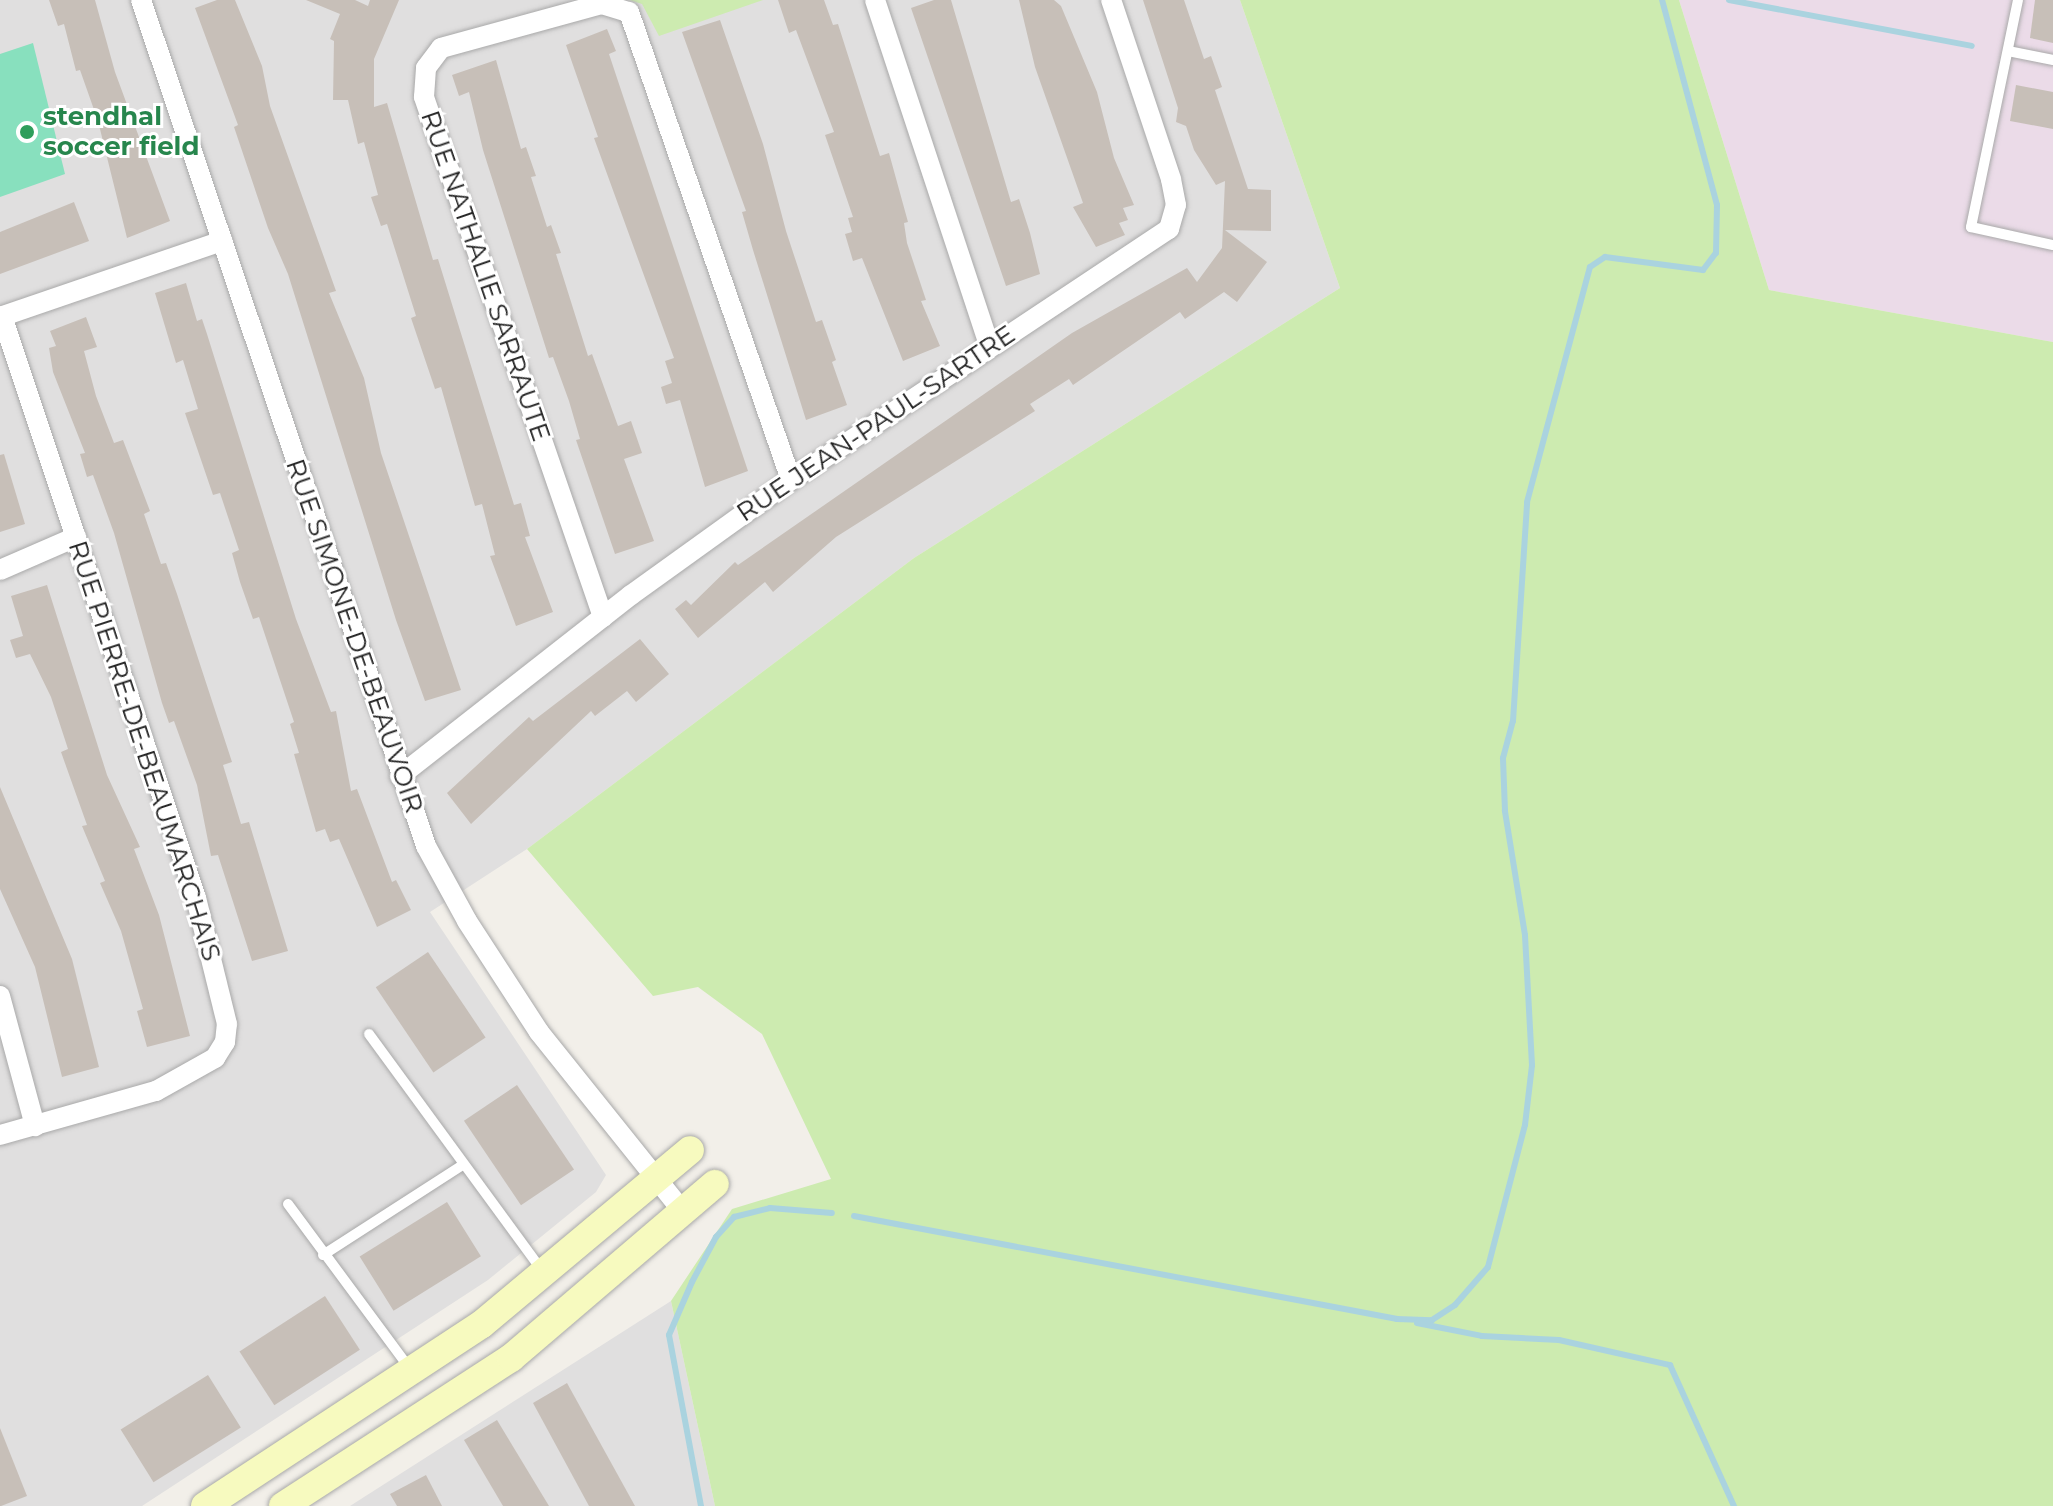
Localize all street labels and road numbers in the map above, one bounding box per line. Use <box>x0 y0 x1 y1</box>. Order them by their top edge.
street label: RUE NATHALIE SARRAUTE <box>414 107 556 445</box>
street label: RUE JEAN-PAUL-SARTRE <box>731 319 1021 529</box>
street label: RUE SIMONE-DE-BEAUVOIR <box>279 455 429 817</box>
street label: RUE PIERRE-DE-BEAUMARCHAIS <box>61 537 227 965</box>

